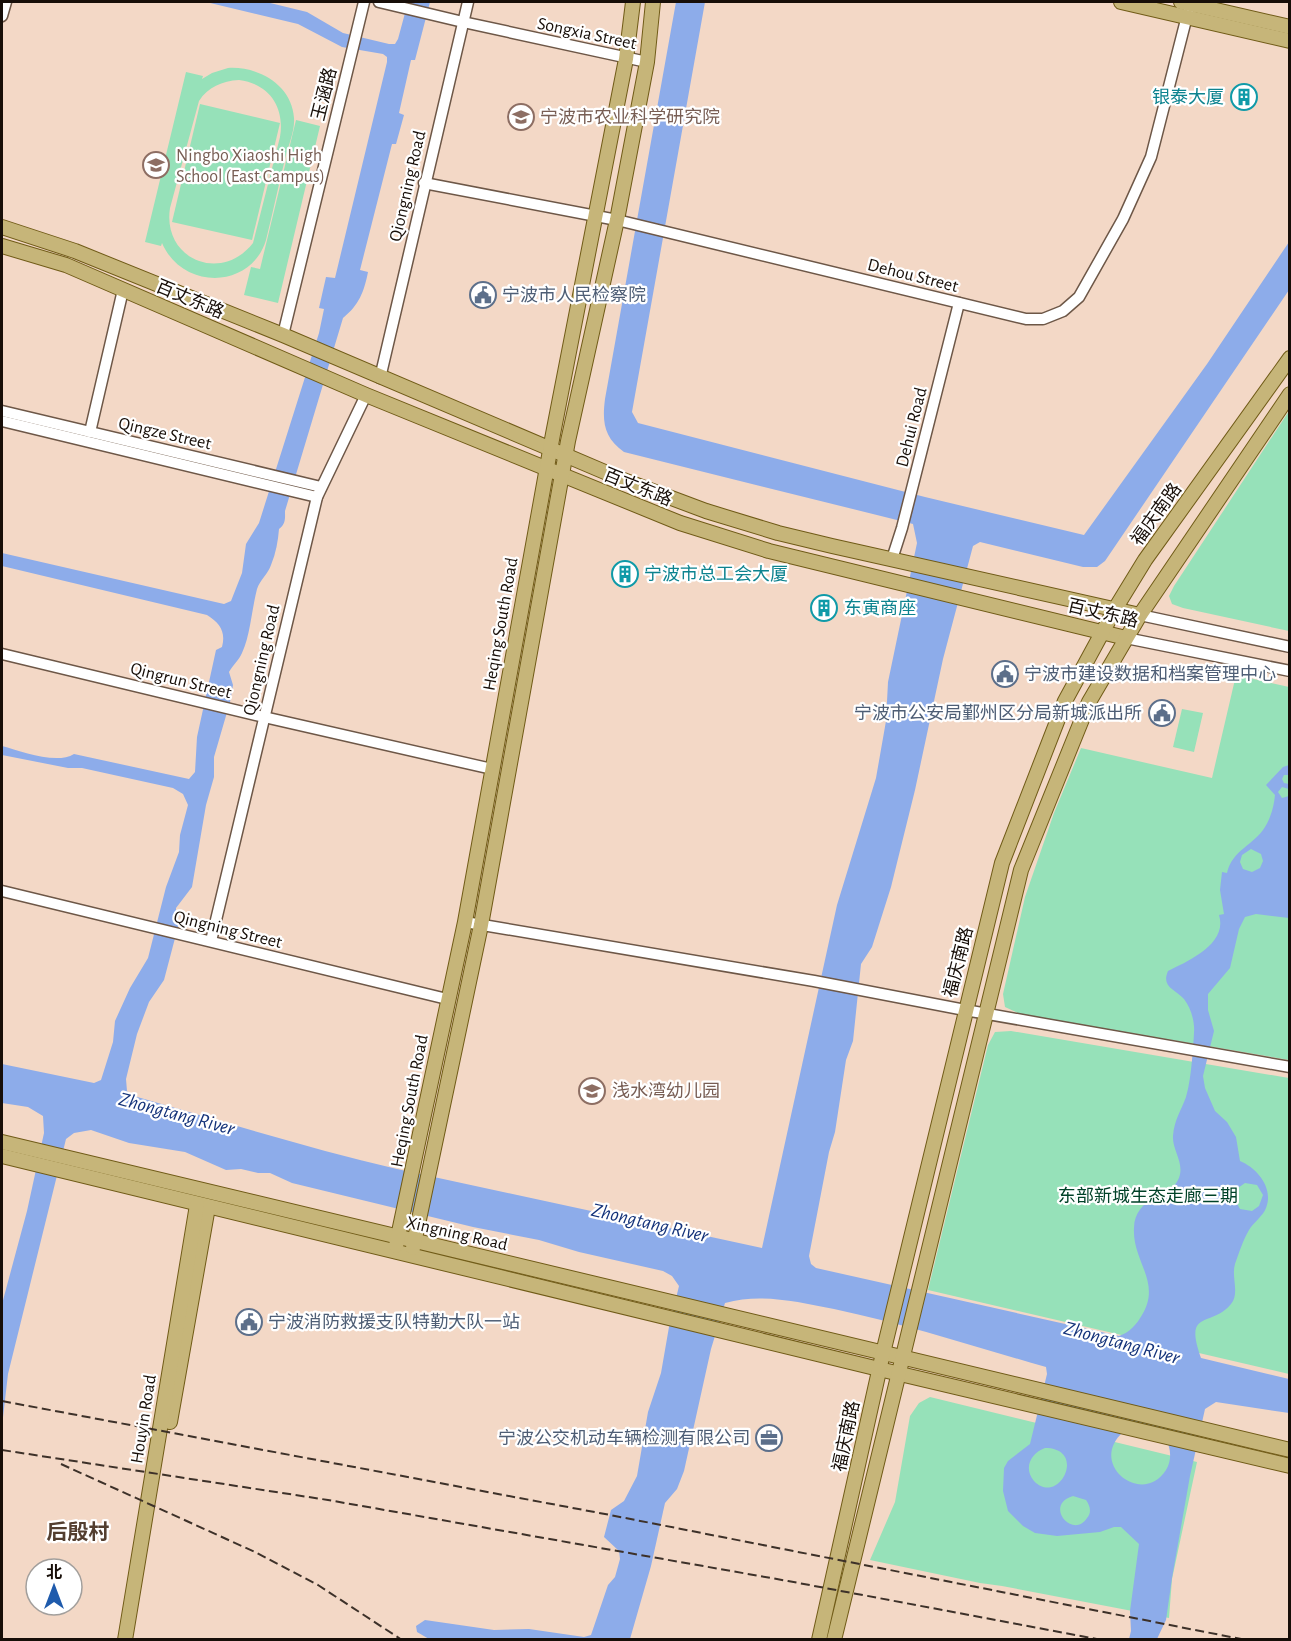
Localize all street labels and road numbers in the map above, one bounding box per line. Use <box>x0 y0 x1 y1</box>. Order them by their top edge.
street label: Songxia Street <box>536 15 638 53</box>
street label: 玉涵路 <box>308 65 340 123</box>
street label: Qiongning Road <box>386 129 429 243</box>
street label: Dehou Street <box>866 256 960 296</box>
street label: 百丈东路 <box>153 276 227 322</box>
street label: Dehui Road <box>893 385 931 469</box>
street label: Qingze Street <box>117 415 213 453</box>
street label: 百丈东路 <box>601 464 675 510</box>
street label: 福庆南路 <box>1127 479 1185 549</box>
street label: Heqing South Road <box>480 556 522 692</box>
street label: 百丈东路 <box>1066 595 1140 631</box>
street label: Qiongning Road <box>240 603 283 717</box>
street label: Qingrun Street <box>128 660 233 702</box>
street label: Qingning Street <box>172 908 284 952</box>
street label: 福庆南路 <box>940 925 976 999</box>
street label: Heqing South Road <box>388 1033 432 1169</box>
street label: Xingning Road <box>404 1214 509 1254</box>
street label: Houyin Road <box>128 1373 160 1465</box>
street label: 福庆南路 <box>829 1399 863 1473</box>

